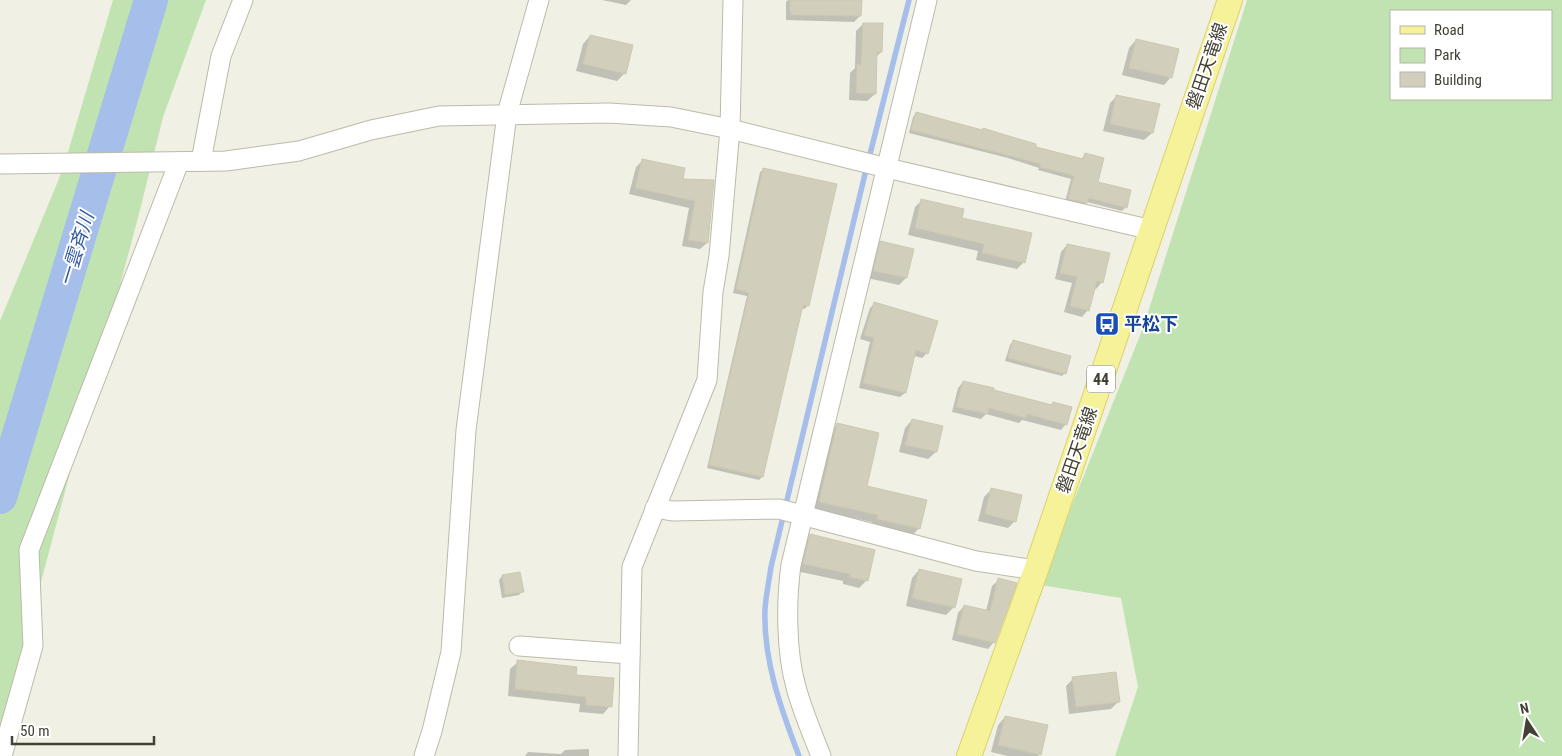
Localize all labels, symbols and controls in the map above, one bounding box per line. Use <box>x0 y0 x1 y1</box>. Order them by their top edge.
legend <box>1390 10 1552 100</box>
street label: 磐田天竜線 <box>1182 20 1231 112</box>
text: Road <box>1434 21 1464 39</box>
text: Park <box>1434 46 1461 64</box>
text: Building <box>1434 71 1482 89</box>
water label: 一雲斉川 <box>54 208 99 289</box>
bus stop icon: 平松下 <box>1094 311 1120 337</box>
place label: 平松下 <box>1124 313 1178 334</box>
road number: 44 <box>1087 366 1115 392</box>
street label: 磐田天竜線 <box>1052 404 1101 496</box>
north arrow <box>1502 696 1552 746</box>
text: N <box>1518 700 1530 717</box>
scale bar <box>12 714 155 746</box>
text: 50 m <box>20 722 50 740</box>

